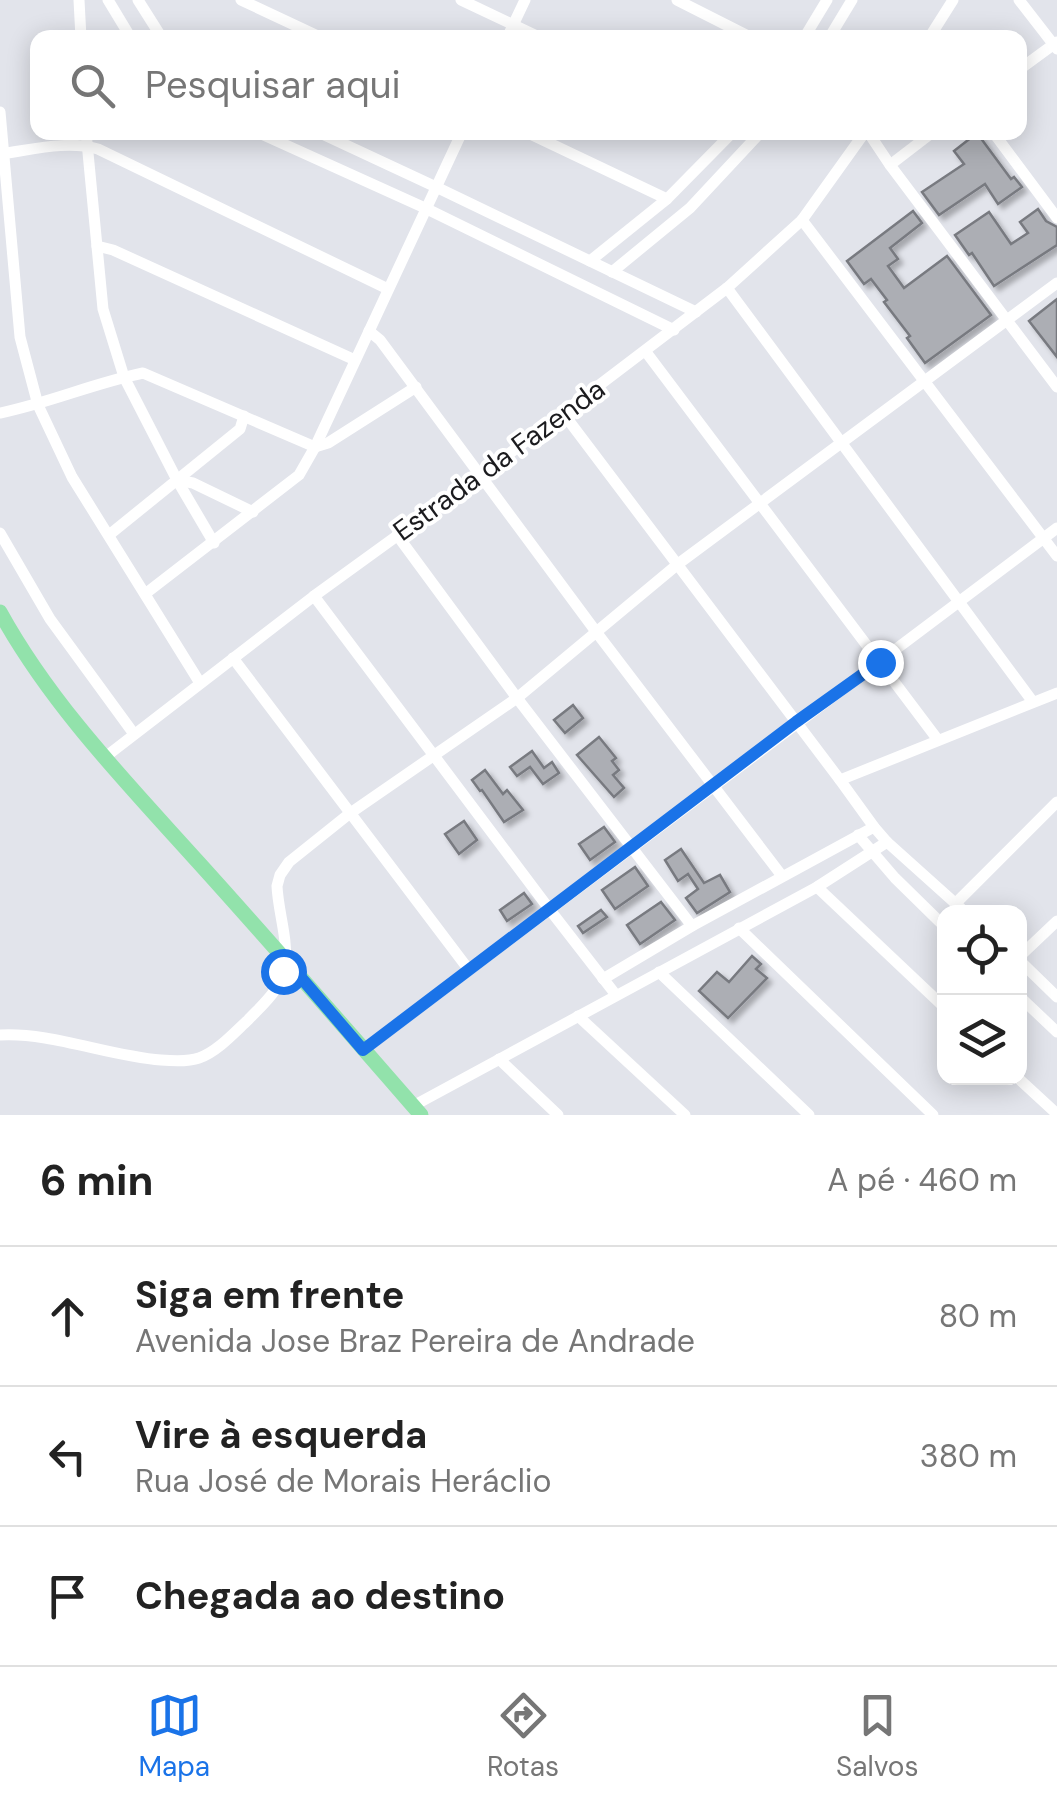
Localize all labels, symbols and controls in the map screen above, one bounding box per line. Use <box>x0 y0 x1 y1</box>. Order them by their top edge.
search box <box>30 30 1027 140</box>
icon: search <box>65 58 120 113</box>
text: Pesquisar aqui <box>145 60 401 110</box>
street label: Estrada da Fazenda <box>386 371 612 549</box>
route end <box>858 640 904 686</box>
map controls <box>937 905 1027 1085</box>
button: locate <box>937 905 1027 995</box>
route start <box>261 949 307 995</box>
button: layers <box>937 995 1027 1085</box>
text: 6 min <box>40 1153 153 1208</box>
text: A pé · 460 m <box>827 1159 1017 1201</box>
text: Siga em frente <box>135 1270 404 1320</box>
icon: ahead <box>40 1289 95 1344</box>
text: 80 m <box>939 1295 1017 1337</box>
text: Avenida Jose Braz Pereira de Andrade <box>135 1320 695 1362</box>
text: Vire à esquerda <box>135 1410 427 1460</box>
icon: left <box>40 1429 95 1484</box>
text: 380 m <box>920 1435 1017 1477</box>
text: Rua José de Morais Heráclio <box>135 1460 551 1502</box>
icon: arrive <box>40 1569 95 1624</box>
text: Chegada ao destino <box>135 1571 505 1621</box>
tab: Mapa <box>138 1688 210 1785</box>
tab: Rotas <box>487 1688 559 1785</box>
tab: Salvos <box>836 1688 919 1785</box>

